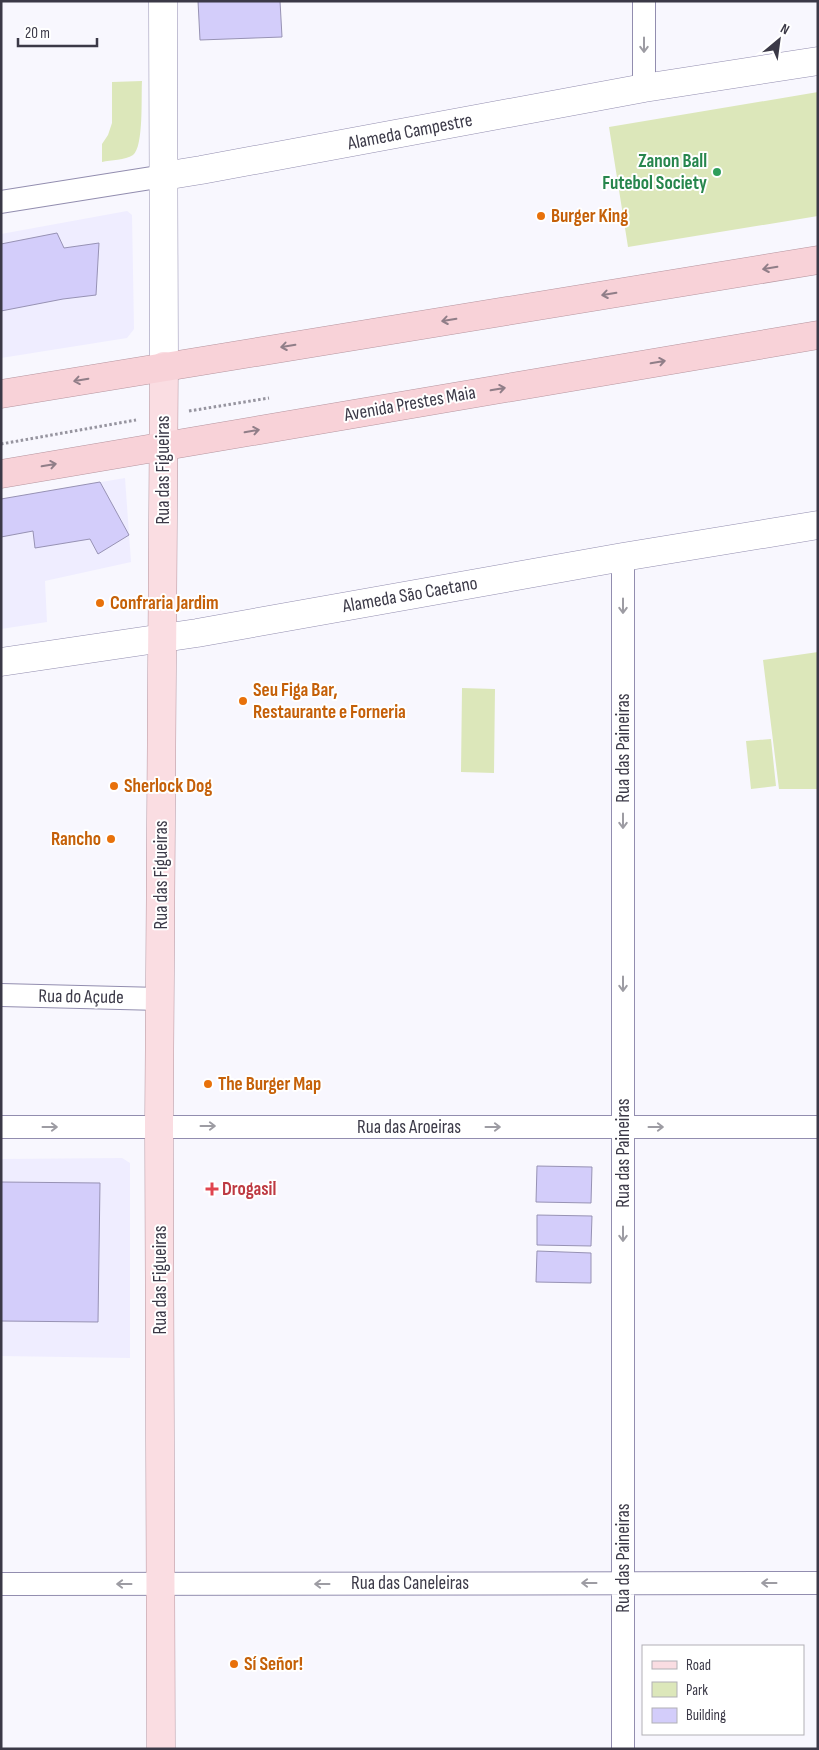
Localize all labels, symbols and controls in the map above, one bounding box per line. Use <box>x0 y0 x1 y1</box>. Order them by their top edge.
scale bar <box>18 15 96 47</box>
north arrow <box>754 15 804 65</box>
text: N <box>778 20 792 38</box>
text: 20 m <box>25 24 50 43</box>
one-way arrow <box>639 36 649 52</box>
street label: Alameda Campestre <box>345 109 474 156</box>
place label: Zanon Ball Futebol Society <box>602 150 707 195</box>
marker: Zanon Ball Futebol Society <box>711 166 723 178</box>
place label: Burger King <box>551 205 628 228</box>
marker: Burger King <box>535 210 547 222</box>
one-way arrow <box>762 263 778 273</box>
one-way arrow <box>602 289 618 299</box>
one-way arrow <box>441 315 457 325</box>
one-way arrow <box>281 341 297 351</box>
one-way arrow <box>650 356 666 366</box>
one-way arrow <box>73 376 89 386</box>
street label: Avenida Prestes Maia <box>342 381 477 427</box>
one-way arrow <box>490 384 506 394</box>
street label: Rua das Figueiras <box>152 415 175 525</box>
one-way arrow <box>243 426 259 436</box>
one-way arrow <box>41 460 57 470</box>
street label: Alameda São Caetano <box>340 572 479 618</box>
place label: Confraria Jardim <box>110 592 219 615</box>
marker: Confraria Jardim <box>94 597 106 609</box>
one-way arrow <box>618 598 628 614</box>
place label: Seu Figa Bar, Restaurante e Forneria <box>253 679 406 724</box>
street label: Rua das Paineiras <box>612 693 635 803</box>
marker: Seu Figa Bar, Restaurante e Forneria <box>237 695 249 707</box>
place label: Sherlock Dog <box>124 775 212 798</box>
marker: Sherlock Dog <box>108 780 120 792</box>
one-way arrow <box>618 812 628 829</box>
street label: Rua das Figueiras <box>150 820 173 930</box>
place label: Rancho <box>51 828 101 851</box>
marker: Rancho <box>105 833 117 845</box>
one-way arrow <box>618 975 628 991</box>
street label: Rua do Açude <box>38 985 124 1009</box>
place label: The Burger Map <box>218 1073 321 1096</box>
marker: The Burger Map <box>202 1078 214 1090</box>
street label: Rua das Paineiras <box>612 1098 635 1208</box>
street label: Rua das Aroeiras <box>357 1116 461 1139</box>
one-way arrow <box>200 1121 216 1131</box>
one-way arrow <box>42 1122 58 1132</box>
one-way arrow <box>484 1122 501 1132</box>
one-way arrow <box>647 1122 663 1132</box>
place label: Drogasil <box>222 1178 276 1201</box>
marker: Drogasil <box>206 1183 218 1195</box>
street label: Rua das Figueiras <box>149 1225 172 1335</box>
one-way arrow <box>618 1225 628 1241</box>
street label: Rua das Paineiras <box>612 1503 635 1613</box>
street label: Rua das Caneleiras <box>351 1572 469 1595</box>
one-way arrow <box>581 1578 598 1588</box>
one-way arrow <box>761 1578 778 1588</box>
one-way arrow <box>116 1579 132 1589</box>
one-way arrow <box>314 1579 330 1589</box>
legend <box>642 1645 804 1735</box>
place label: Sí Señor! <box>244 1653 303 1676</box>
text: Road <box>686 1656 711 1675</box>
marker: Sí Señor! <box>228 1658 240 1670</box>
text: Park <box>686 1681 708 1700</box>
text: Building <box>686 1706 726 1725</box>

